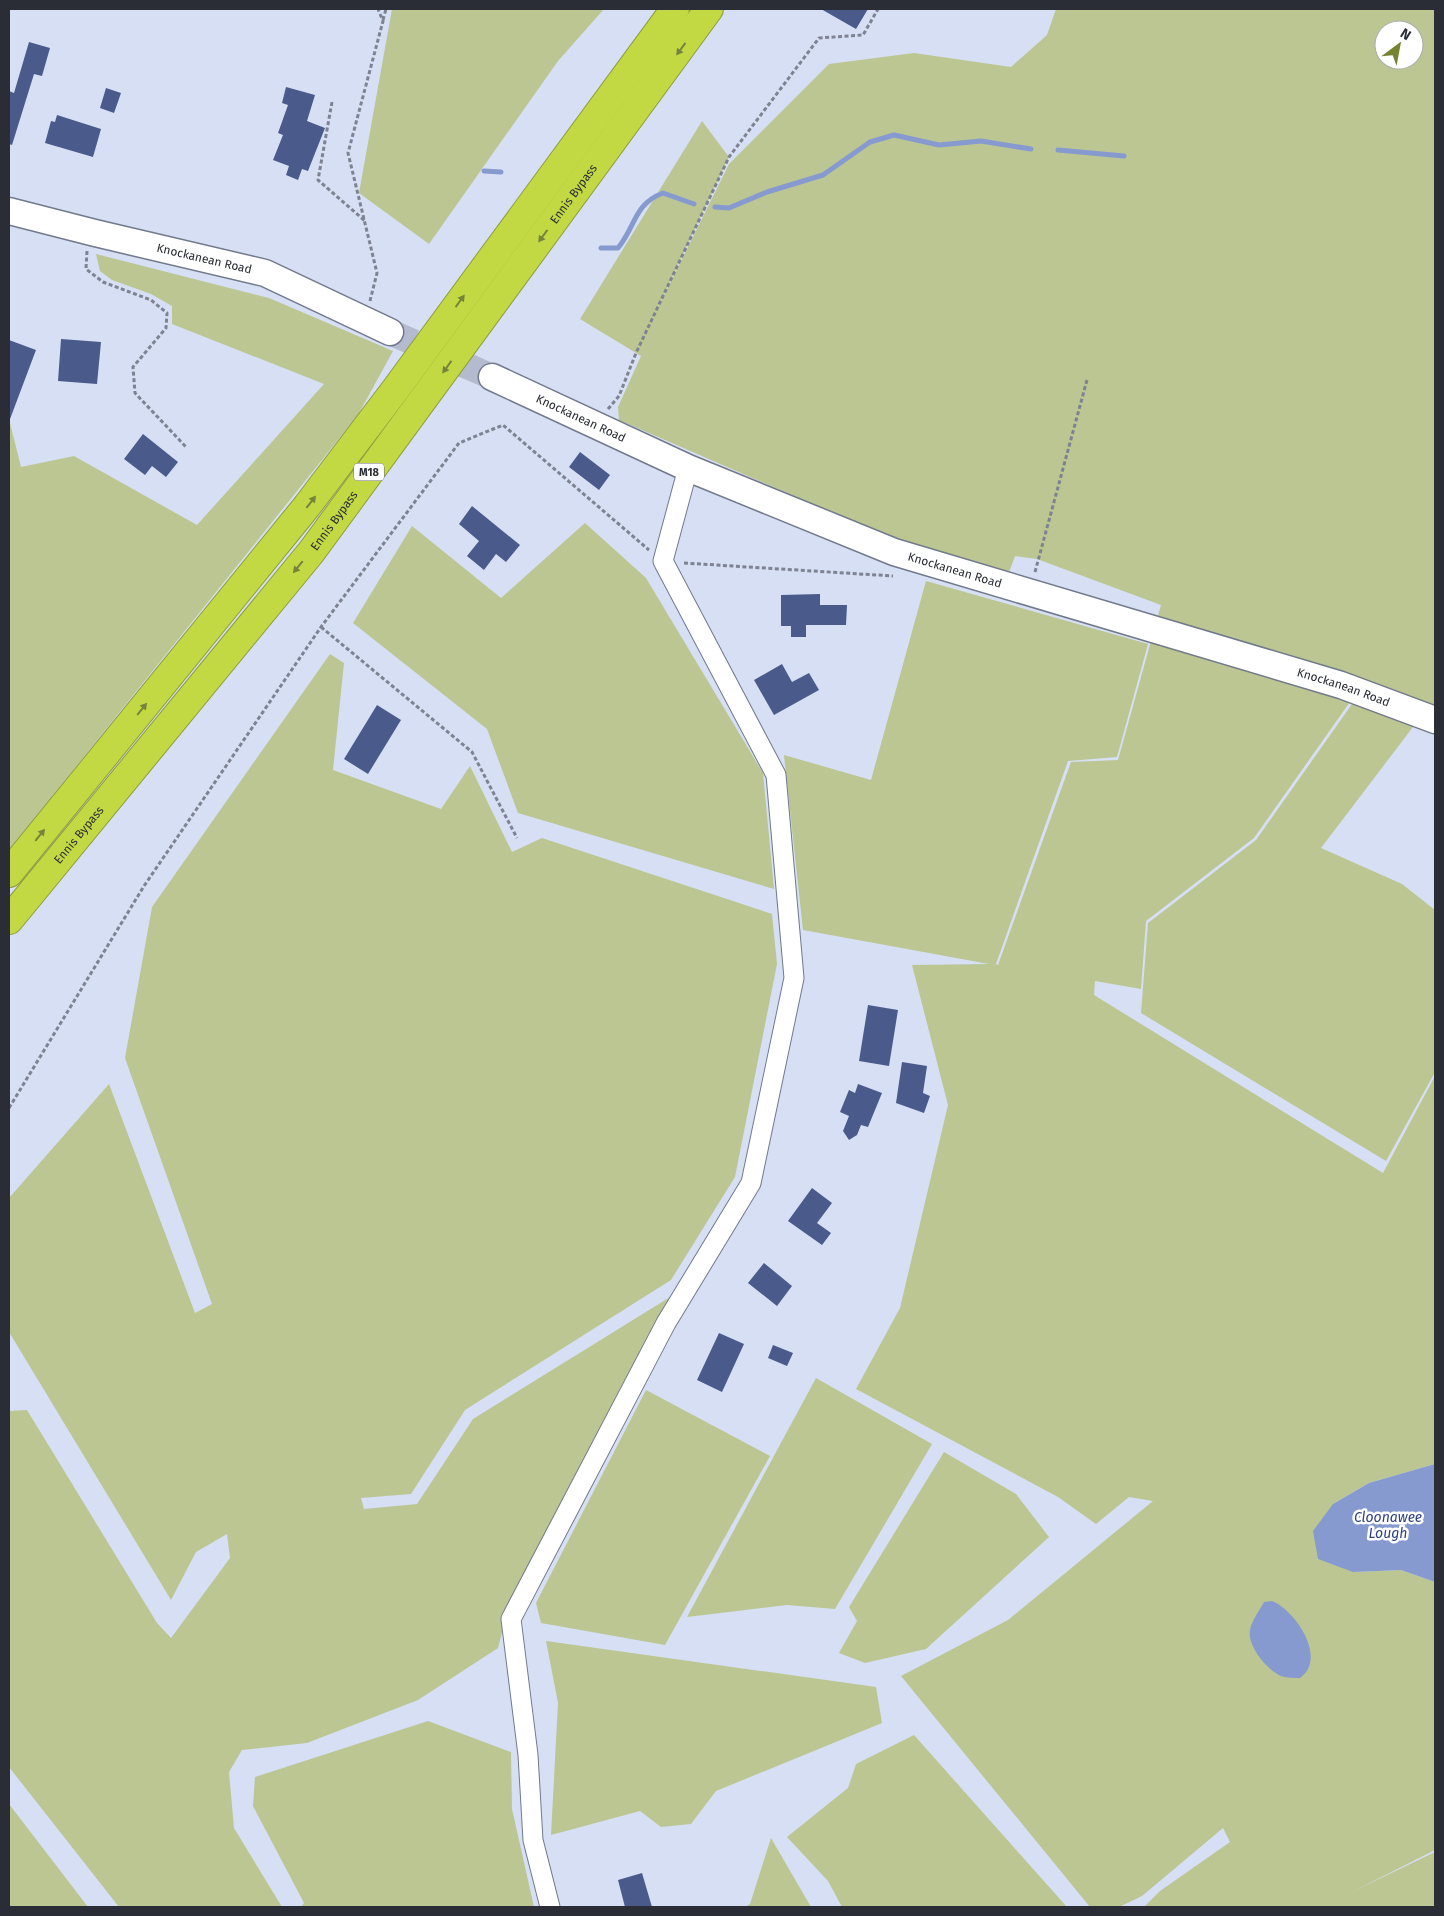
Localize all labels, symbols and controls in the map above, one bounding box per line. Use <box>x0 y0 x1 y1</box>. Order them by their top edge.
north arrow <box>1374 20 1424 70</box>
text: N <box>1397 25 1414 44</box>
one-way arrow <box>676 42 686 56</box>
street label: Ennis Bypass <box>547 161 600 226</box>
one-way arrow <box>538 229 549 242</box>
street label: Knockanean Road <box>155 241 253 277</box>
one-way arrow <box>455 295 466 308</box>
one-way arrow <box>442 360 452 374</box>
street label: Knockanean Road <box>534 391 628 445</box>
road number: M18 <box>354 464 384 481</box>
street label: Ennis Bypass <box>308 488 361 553</box>
one-way arrow <box>306 495 316 509</box>
street label: Knockanean Road <box>906 550 1003 591</box>
one-way arrow <box>292 561 304 573</box>
street label: Knockanean Road <box>1295 665 1392 710</box>
one-way arrow <box>137 703 148 716</box>
street label: Ennis Bypass <box>51 803 107 867</box>
one-way arrow <box>34 829 45 842</box>
water label: Cloonawee Lough <box>1354 1509 1422 1542</box>

